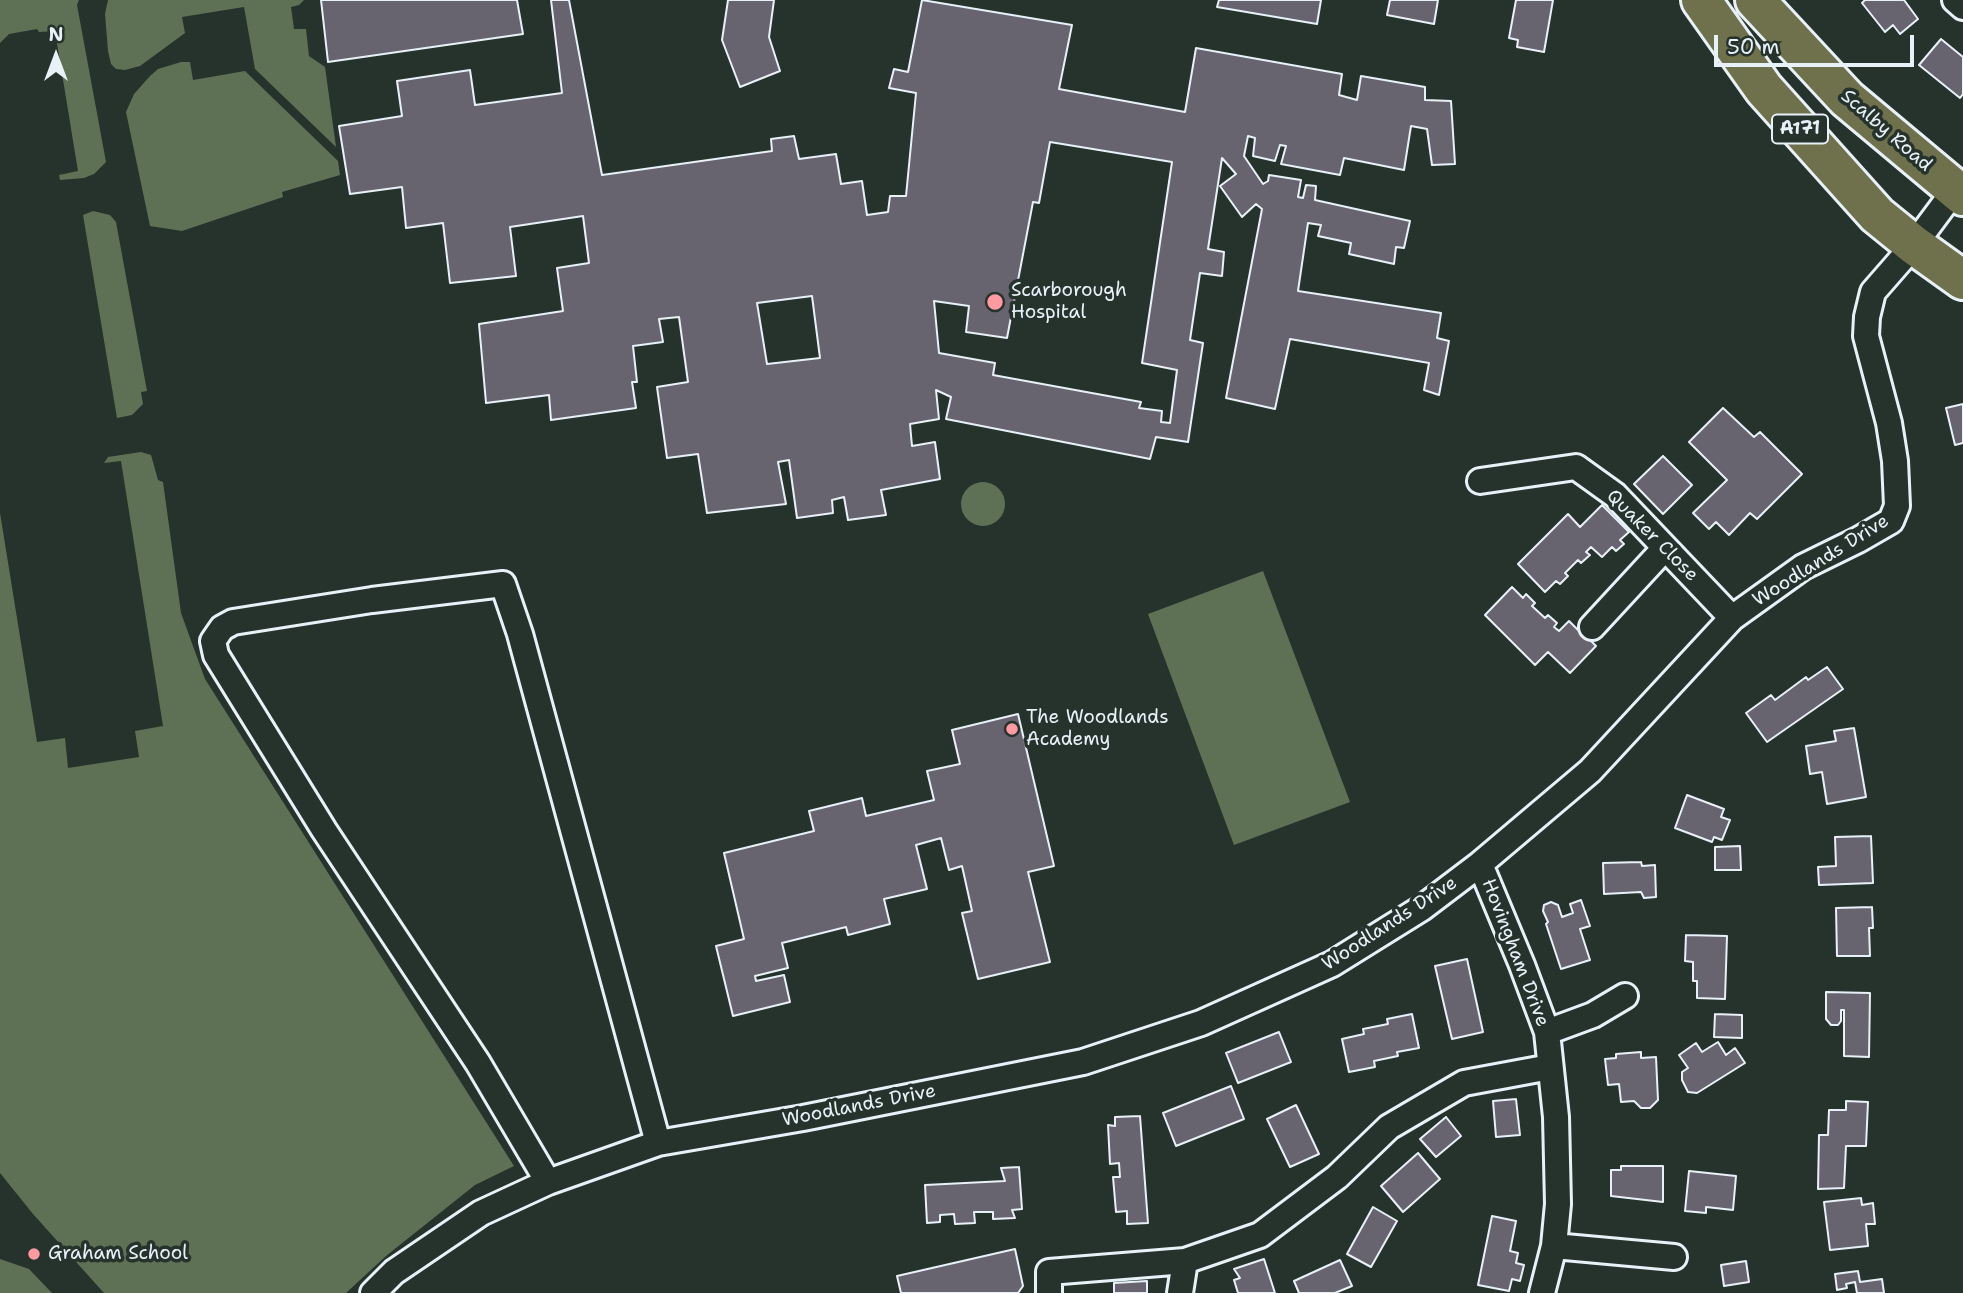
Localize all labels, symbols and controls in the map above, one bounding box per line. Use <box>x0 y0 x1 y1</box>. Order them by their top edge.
north arrow <box>21 21 91 91</box>
scale bar <box>1718 21 1918 65</box>
text: N <box>48 22 64 47</box>
text: 50 m <box>1727 33 1780 61</box>
street label: Scalby Road <box>1836 85 1936 177</box>
road number: A171 <box>1772 114 1828 144</box>
place label: Scarborough Hospital <box>1011 280 1127 324</box>
marker: Scarborough Hospital <box>985 292 1005 312</box>
street label: Quaker Close <box>1601 485 1703 587</box>
street label: Woodlands Drive <box>1749 510 1893 612</box>
place label: The Woodlands Academy <box>1026 707 1169 751</box>
marker: The Woodlands Academy <box>1004 721 1020 737</box>
street label: Woodlands Drive <box>1318 872 1462 976</box>
street label: Hovingham Drive <box>1476 876 1554 1030</box>
street label: Woodlands Drive <box>780 1080 938 1132</box>
place label: Graham School <box>48 1243 188 1265</box>
marker: Graham School <box>26 1246 42 1262</box>

